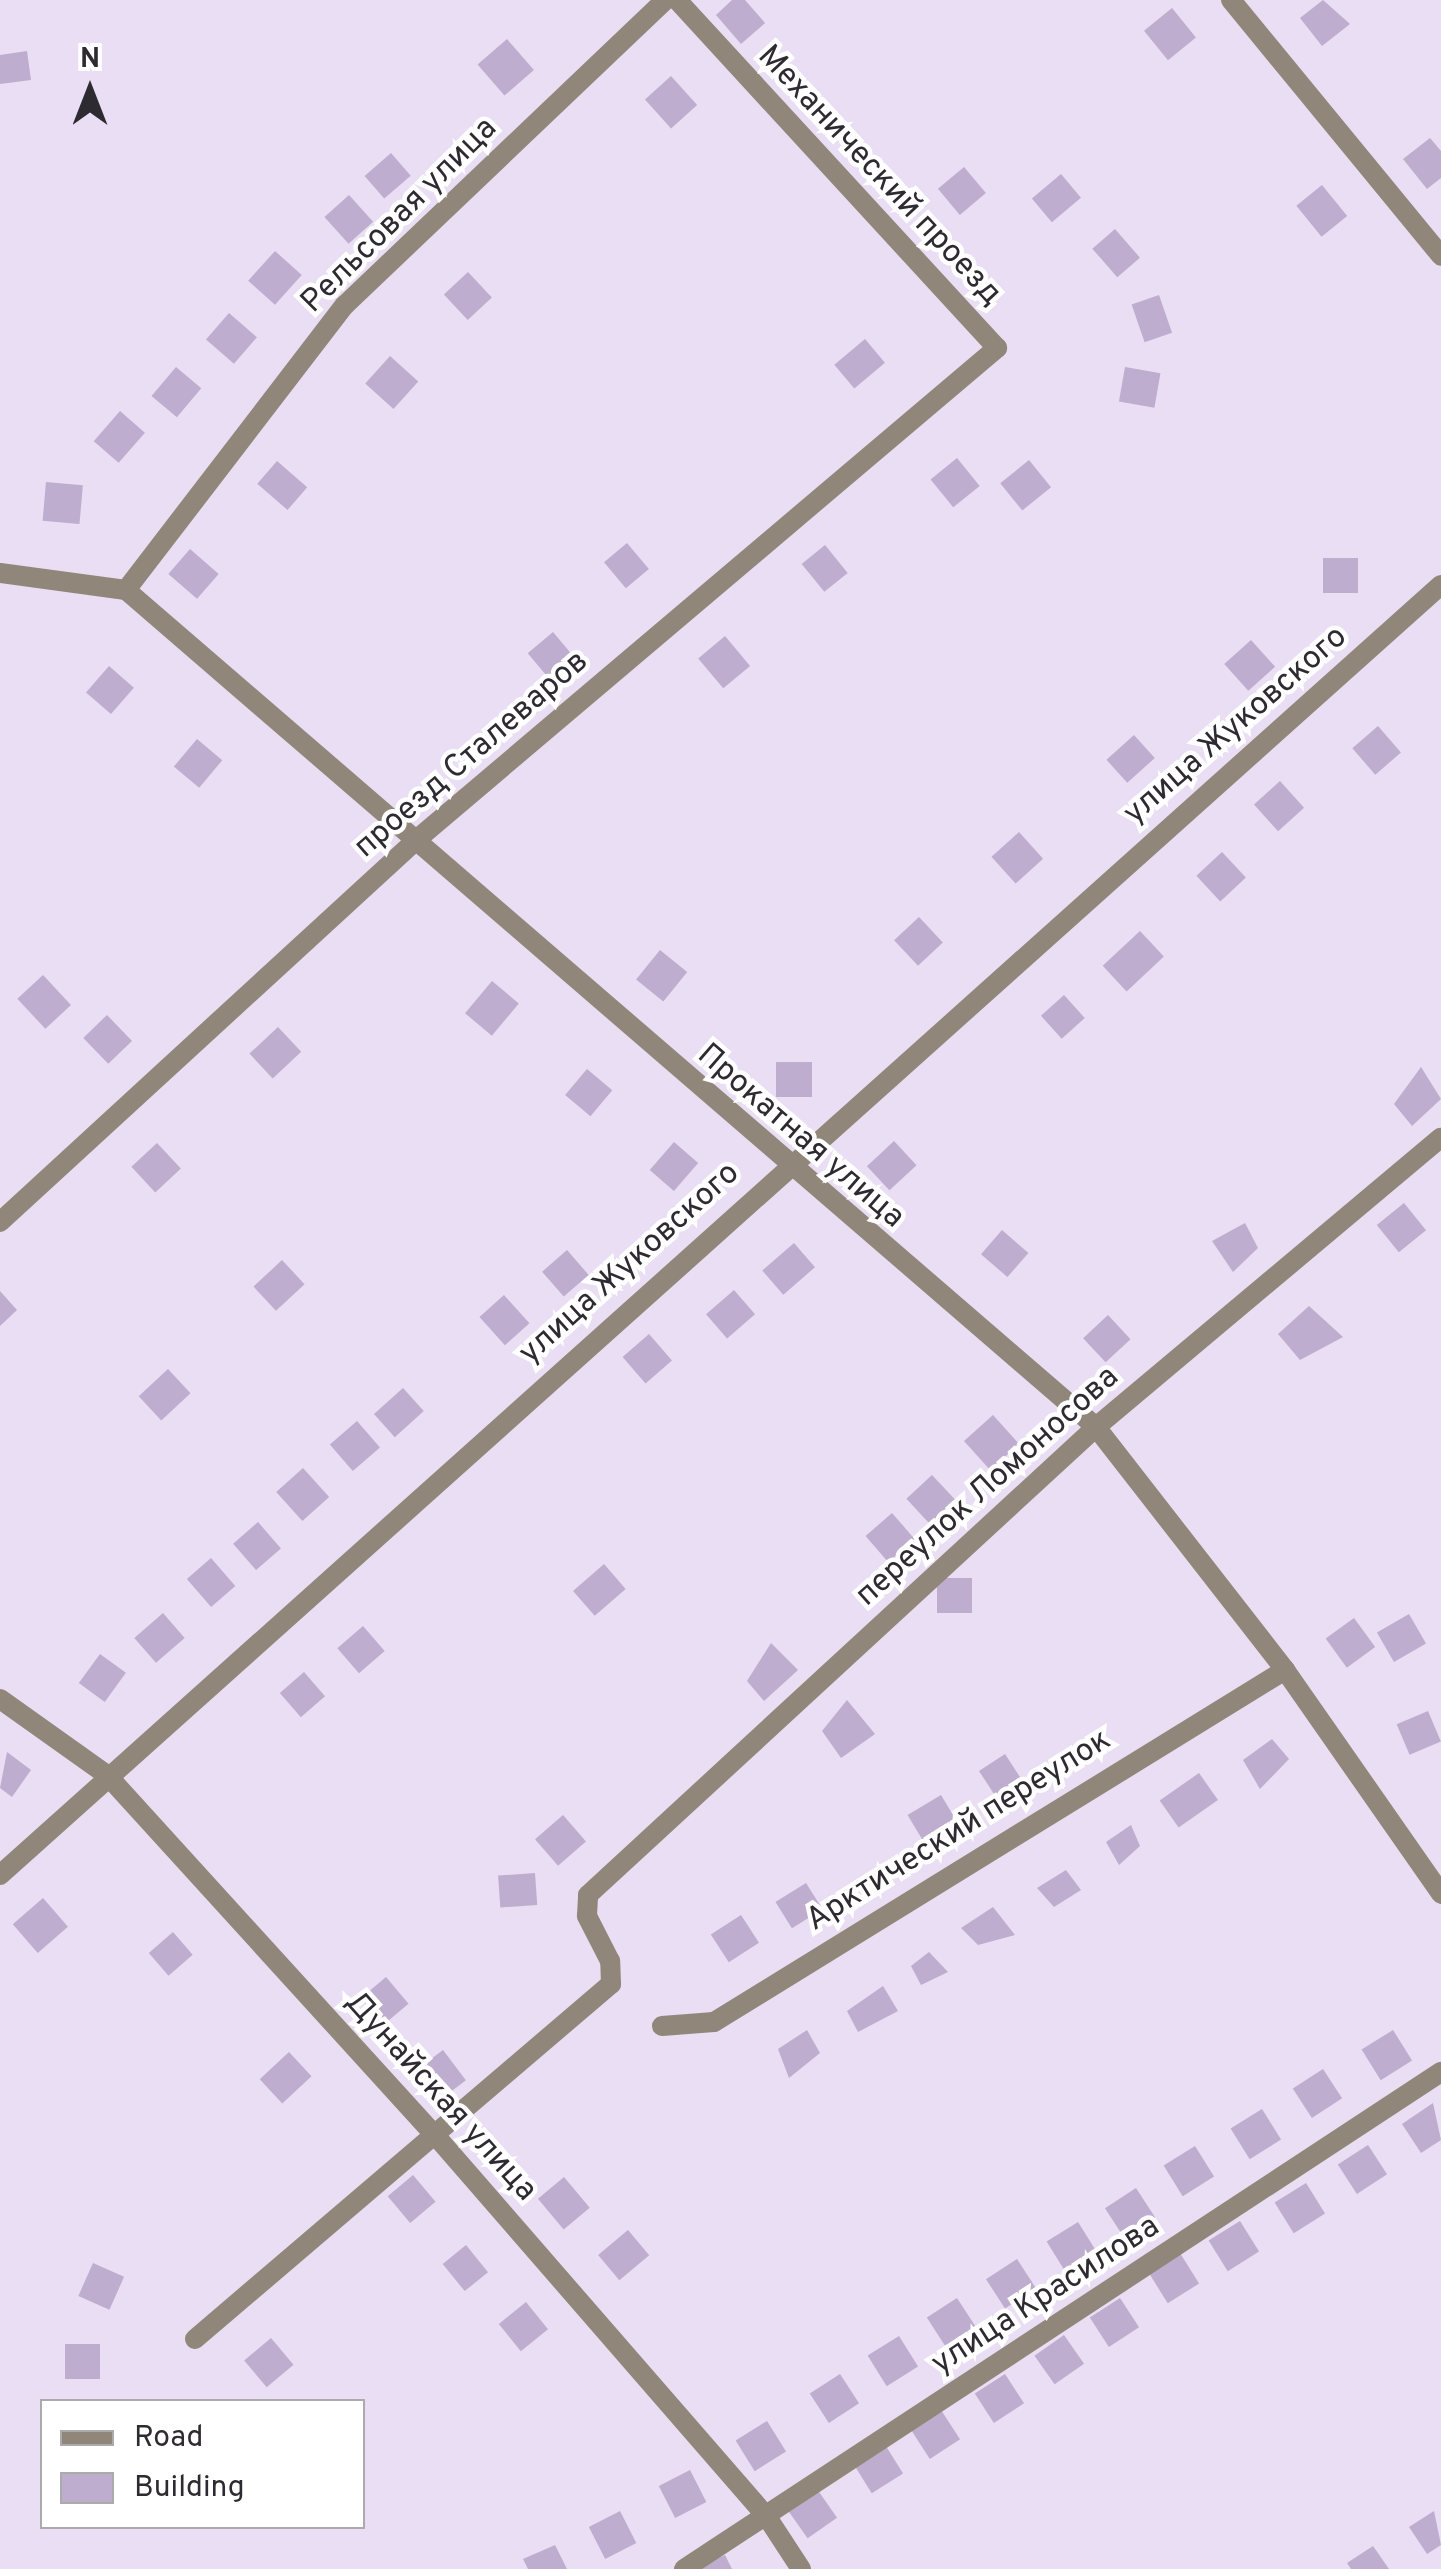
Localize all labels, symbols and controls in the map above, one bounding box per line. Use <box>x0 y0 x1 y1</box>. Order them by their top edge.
street label: Механический проезд <box>749 38 1009 314</box>
north arrow <box>40 40 140 140</box>
text: N <box>80 42 100 78</box>
street label: Рельсовая улица <box>294 110 506 322</box>
street label: улица Жуковского <box>1116 619 1356 833</box>
street label: проезд Сталеваров <box>347 643 597 867</box>
street label: Прокатная улица <box>689 1037 911 1237</box>
street label: улица Жуковского <box>512 1155 748 1373</box>
street label: переулок Ломоносова <box>849 1359 1127 1615</box>
street label: Арктический переулок <box>800 1722 1118 1940</box>
street label: Дунайская улица <box>336 1984 544 2210</box>
street label: улица Красилова <box>925 2208 1167 2384</box>
legend <box>40 2399 365 2529</box>
text: Road <box>134 2420 203 2457</box>
text: Building <box>134 2470 245 2507</box>

